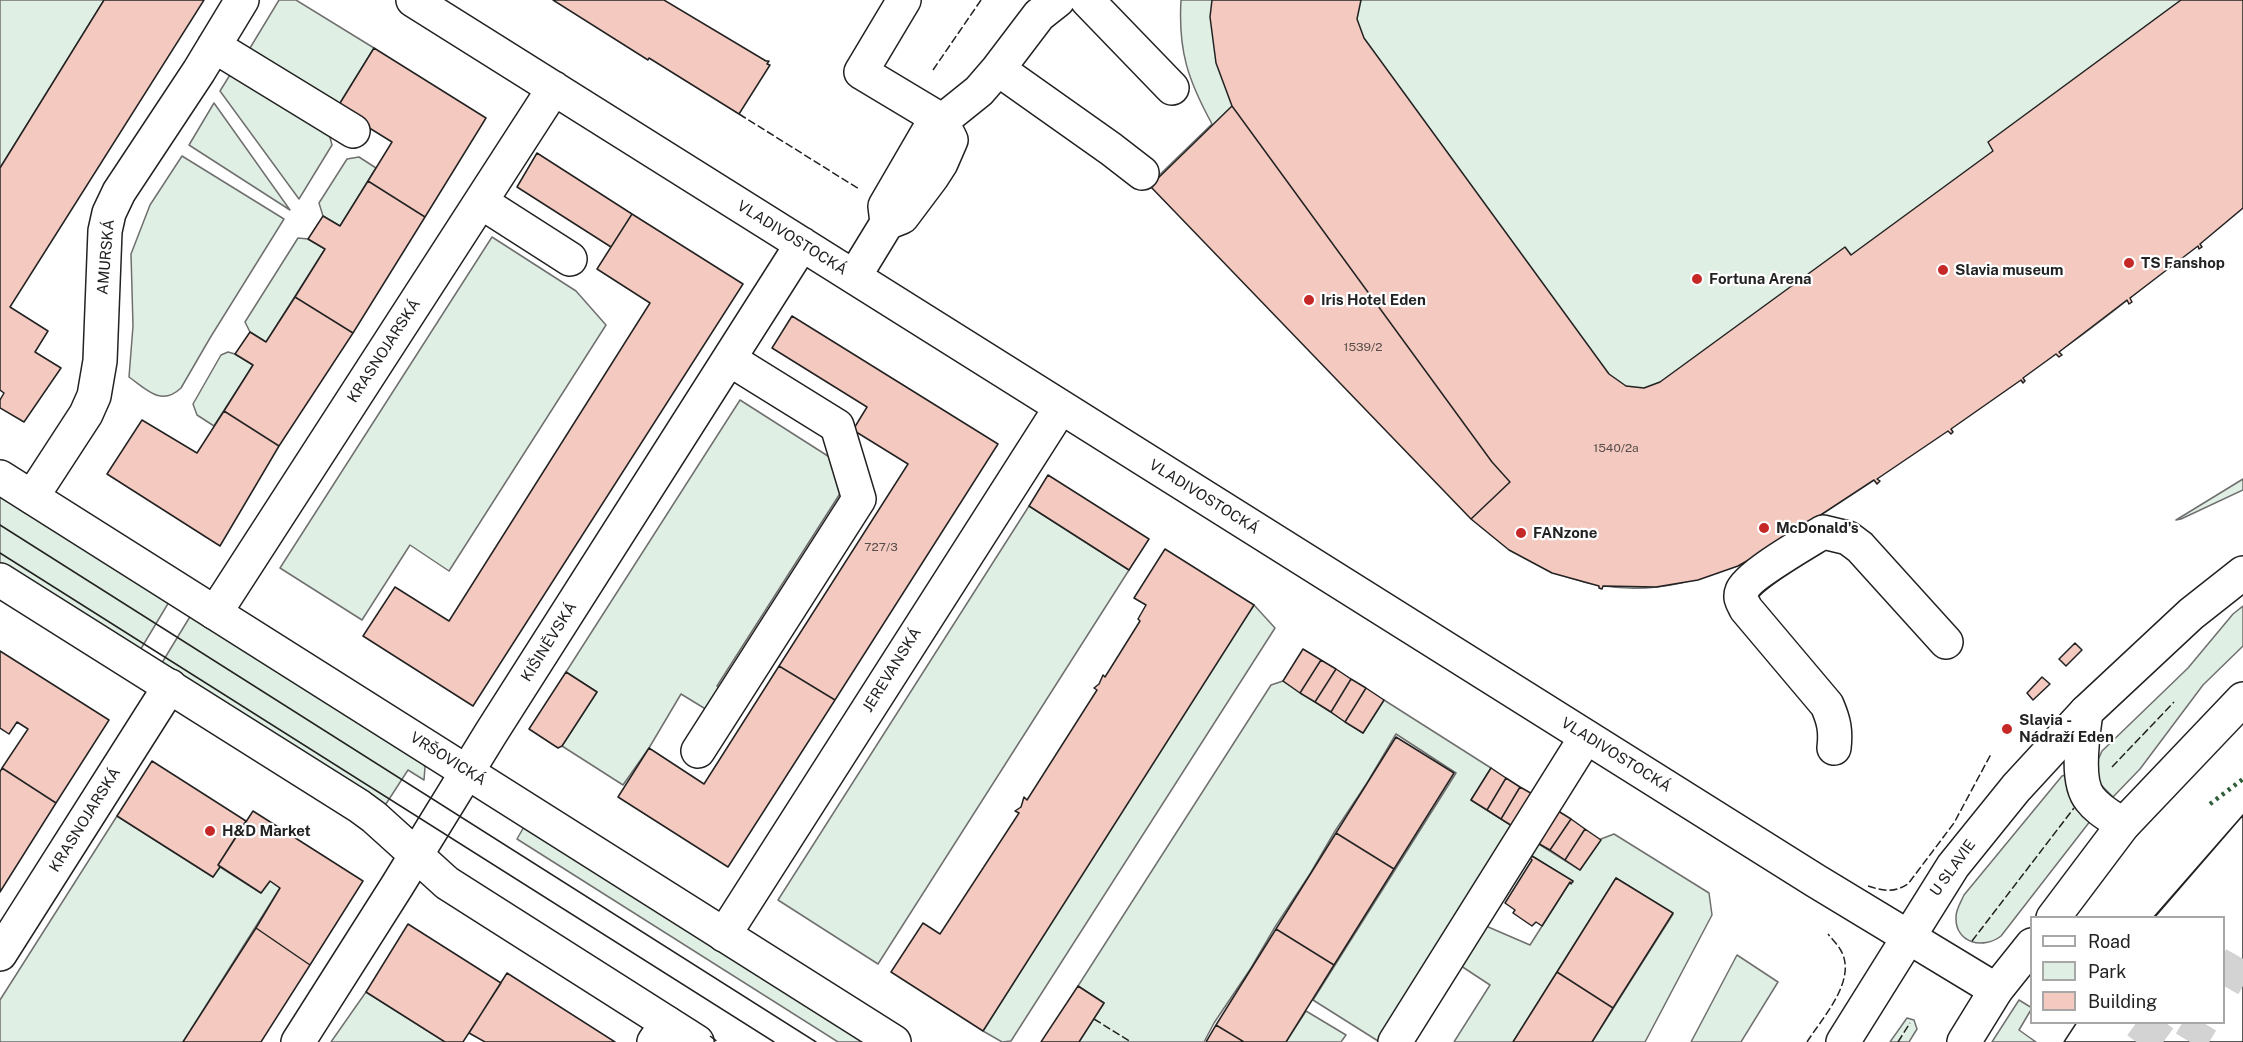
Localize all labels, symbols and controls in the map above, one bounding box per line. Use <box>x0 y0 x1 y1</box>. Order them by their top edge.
street label: VLADIVOSTOCKÁ <box>734 197 850 279</box>
street label: AMURSKÁ <box>94 219 118 295</box>
place label: TS Fanshop <box>2141 254 2225 272</box>
marker: TS Fanshop <box>2122 256 2136 270</box>
place label: Slavia museum <box>1955 261 2063 279</box>
marker: Slavia museum <box>1936 263 1950 277</box>
place label: Fortuna Arena <box>1709 270 1812 288</box>
marker: Fortuna Arena <box>1690 272 1704 286</box>
place label: Iris Hotel Eden <box>1321 291 1426 309</box>
marker: Iris Hotel Eden <box>1302 293 1316 307</box>
street label: KRASNOJARSKÁ <box>344 296 424 406</box>
house number: 1539/2 <box>1344 340 1382 354</box>
house number: 1540/2a <box>1593 441 1639 455</box>
street label: VLADIVOSTOCKÁ <box>1146 456 1262 538</box>
place label: McDonald's <box>1776 519 1859 537</box>
marker: McDonald's <box>1757 521 1771 535</box>
place label: FANzone <box>1533 524 1597 542</box>
marker: FANzone <box>1514 526 1528 540</box>
house number: 727/3 <box>864 540 898 554</box>
street label: KIŠINĚVSKÁ <box>517 599 581 685</box>
street label: JEREVANSKÁ <box>859 624 925 716</box>
place label: Slavia - Nádraží Eden <box>2019 711 2114 746</box>
street label: VLADIVOSTOCKÁ <box>1558 714 1674 796</box>
marker: Slavia - Nádraží Eden <box>2000 722 2014 736</box>
street label: VRŠOVICKÁ <box>407 728 489 790</box>
street label: KRASNOJARSKÁ <box>46 764 124 876</box>
place label: H&D Market <box>222 822 311 840</box>
marker: H&D Market <box>203 824 217 838</box>
street label: U SLAVIE <box>1926 836 1980 900</box>
legend <box>2030 916 2225 1024</box>
text: Road <box>2088 931 2131 952</box>
text: Park <box>2088 961 2126 982</box>
text: Building <box>2088 991 2157 1012</box>

